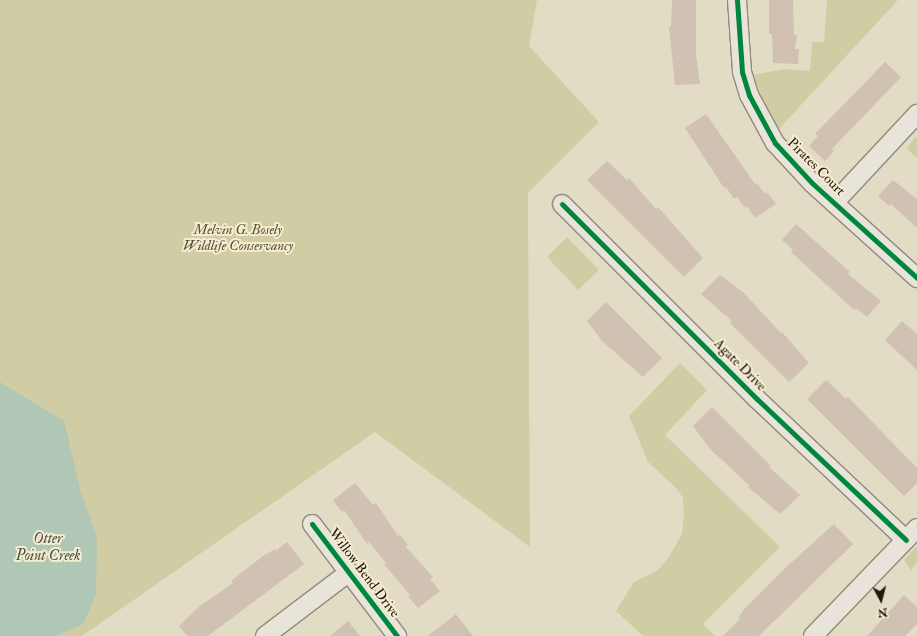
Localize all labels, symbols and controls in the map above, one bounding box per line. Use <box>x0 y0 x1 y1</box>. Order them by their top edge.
street label: Pirates Court <box>784 135 848 199</box>
park label: Melvin G. Bosely Wildlife Conservancy <box>183 222 293 254</box>
street label: Agate Drive <box>710 335 770 395</box>
street label: Willow Bend Drive <box>325 525 403 621</box>
water label: Otter Point Creek <box>15 529 81 564</box>
north arrow <box>861 580 901 620</box>
text: N <box>877 605 888 619</box>

